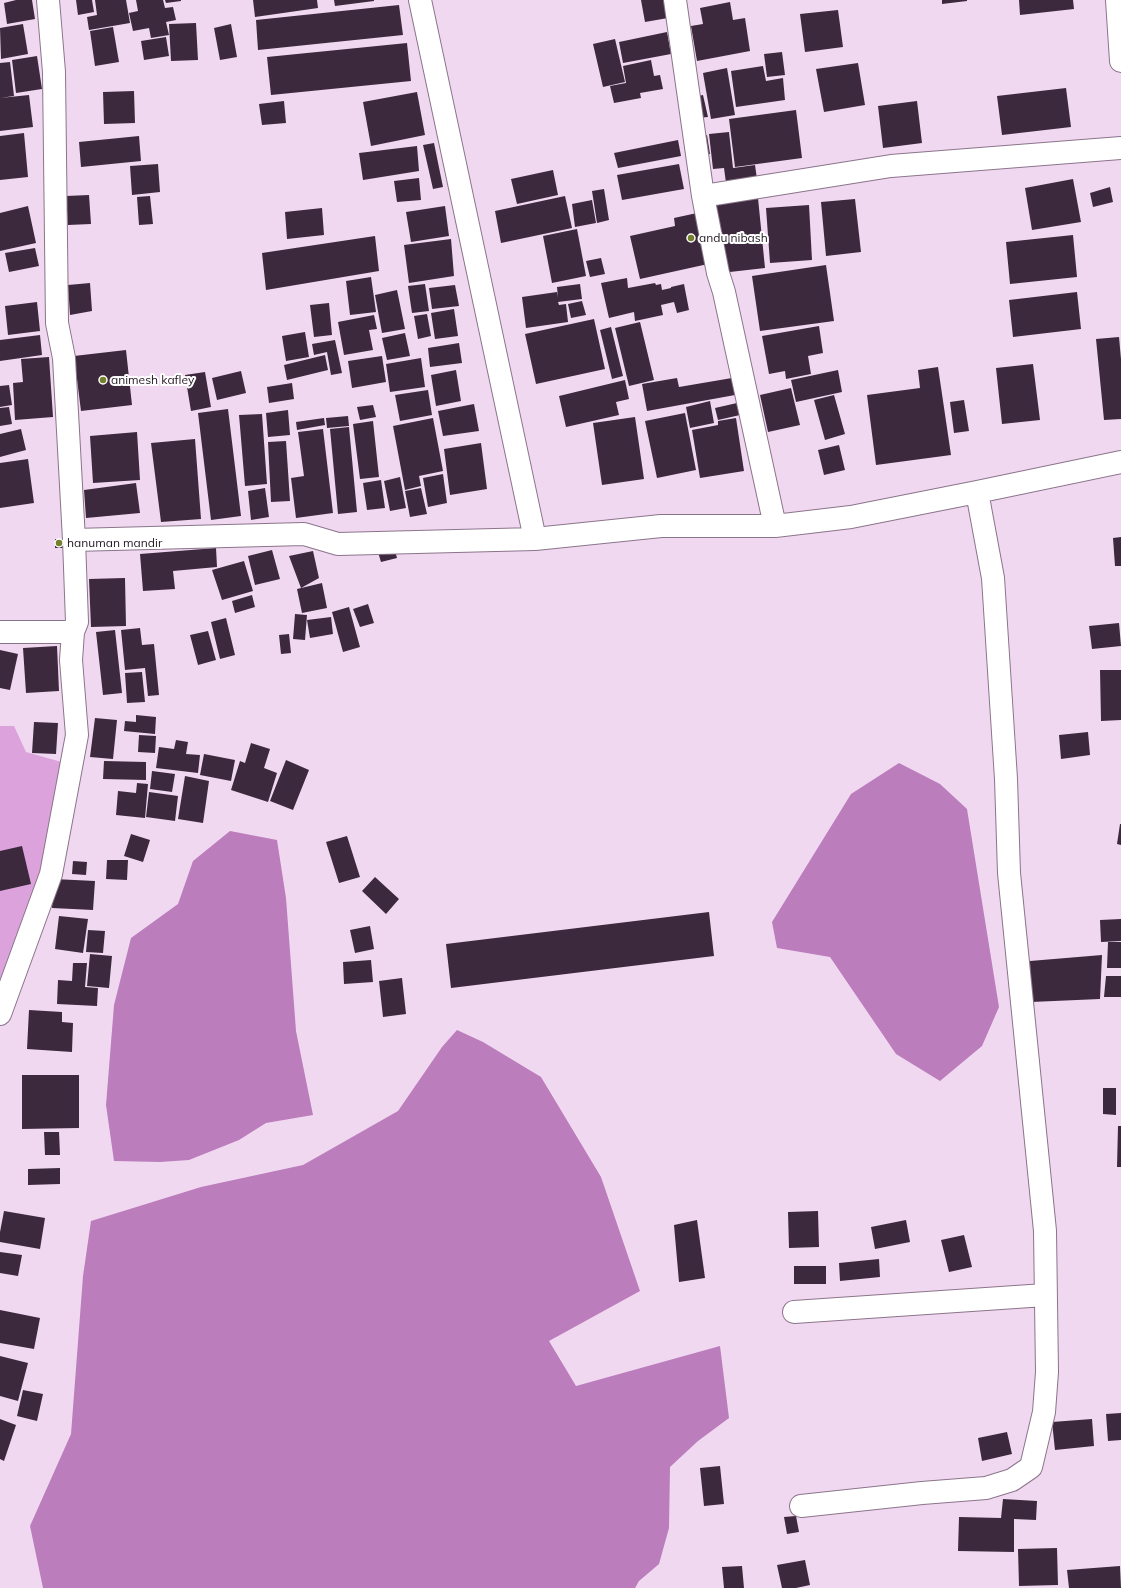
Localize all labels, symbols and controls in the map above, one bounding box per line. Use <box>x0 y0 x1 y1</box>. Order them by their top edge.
place label: andu nibash <box>699 231 768 245</box>
marker: andu nibash <box>686 233 696 243</box>
place label: animesh kafley <box>111 373 194 387</box>
marker: animesh kafley <box>98 375 108 385</box>
place label: hanuman mandir <box>67 536 162 550</box>
marker: hanuman mandir <box>54 538 64 548</box>

